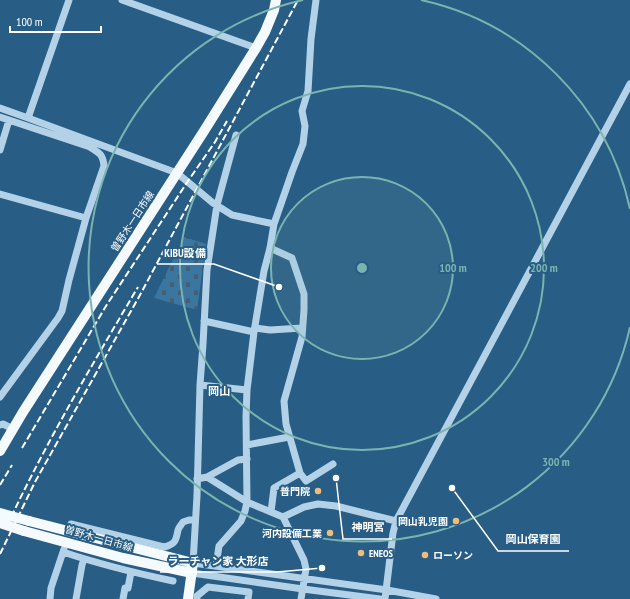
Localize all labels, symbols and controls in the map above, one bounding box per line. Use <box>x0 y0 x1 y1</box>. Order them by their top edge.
scale bar <box>10 8 101 34</box>
text: 100 m <box>16 14 43 29</box>
street label: 曽野木一日市線 <box>108 188 157 254</box>
callout: KIBU設備 <box>157 241 214 264</box>
text: KIBU設備 <box>164 246 206 260</box>
text: 100 m <box>439 260 467 275</box>
text: 200 m <box>530 260 558 275</box>
centre of rings <box>355 261 369 275</box>
district label: 岡山 <box>208 384 230 398</box>
text: 300 m <box>542 454 570 469</box>
place label: 普門院 <box>280 485 310 498</box>
marker: 普門院 <box>313 486 323 496</box>
place label: 岡山乳児園 <box>398 515 448 528</box>
callout: 神明宮 <box>343 516 392 539</box>
marker: 岡山乳児園 <box>451 516 461 526</box>
text: 神明宮 <box>352 520 385 534</box>
street label: 曽野木一日市線 <box>63 523 134 554</box>
place label: 河内設備工業 <box>262 527 322 540</box>
marker: 河内設備工業 <box>325 528 335 538</box>
callout: 岡山保育園 <box>498 528 569 551</box>
text: 岡山保育園 <box>506 532 561 546</box>
place label: ENEOS <box>369 547 394 560</box>
marker: ENEOS <box>356 548 366 558</box>
callout: ラーチャン家 大形店 <box>160 549 277 572</box>
place label: ローソン <box>433 549 473 562</box>
marker: ローソン <box>420 550 430 560</box>
text: ラーチャン家 大形店 <box>167 554 269 568</box>

